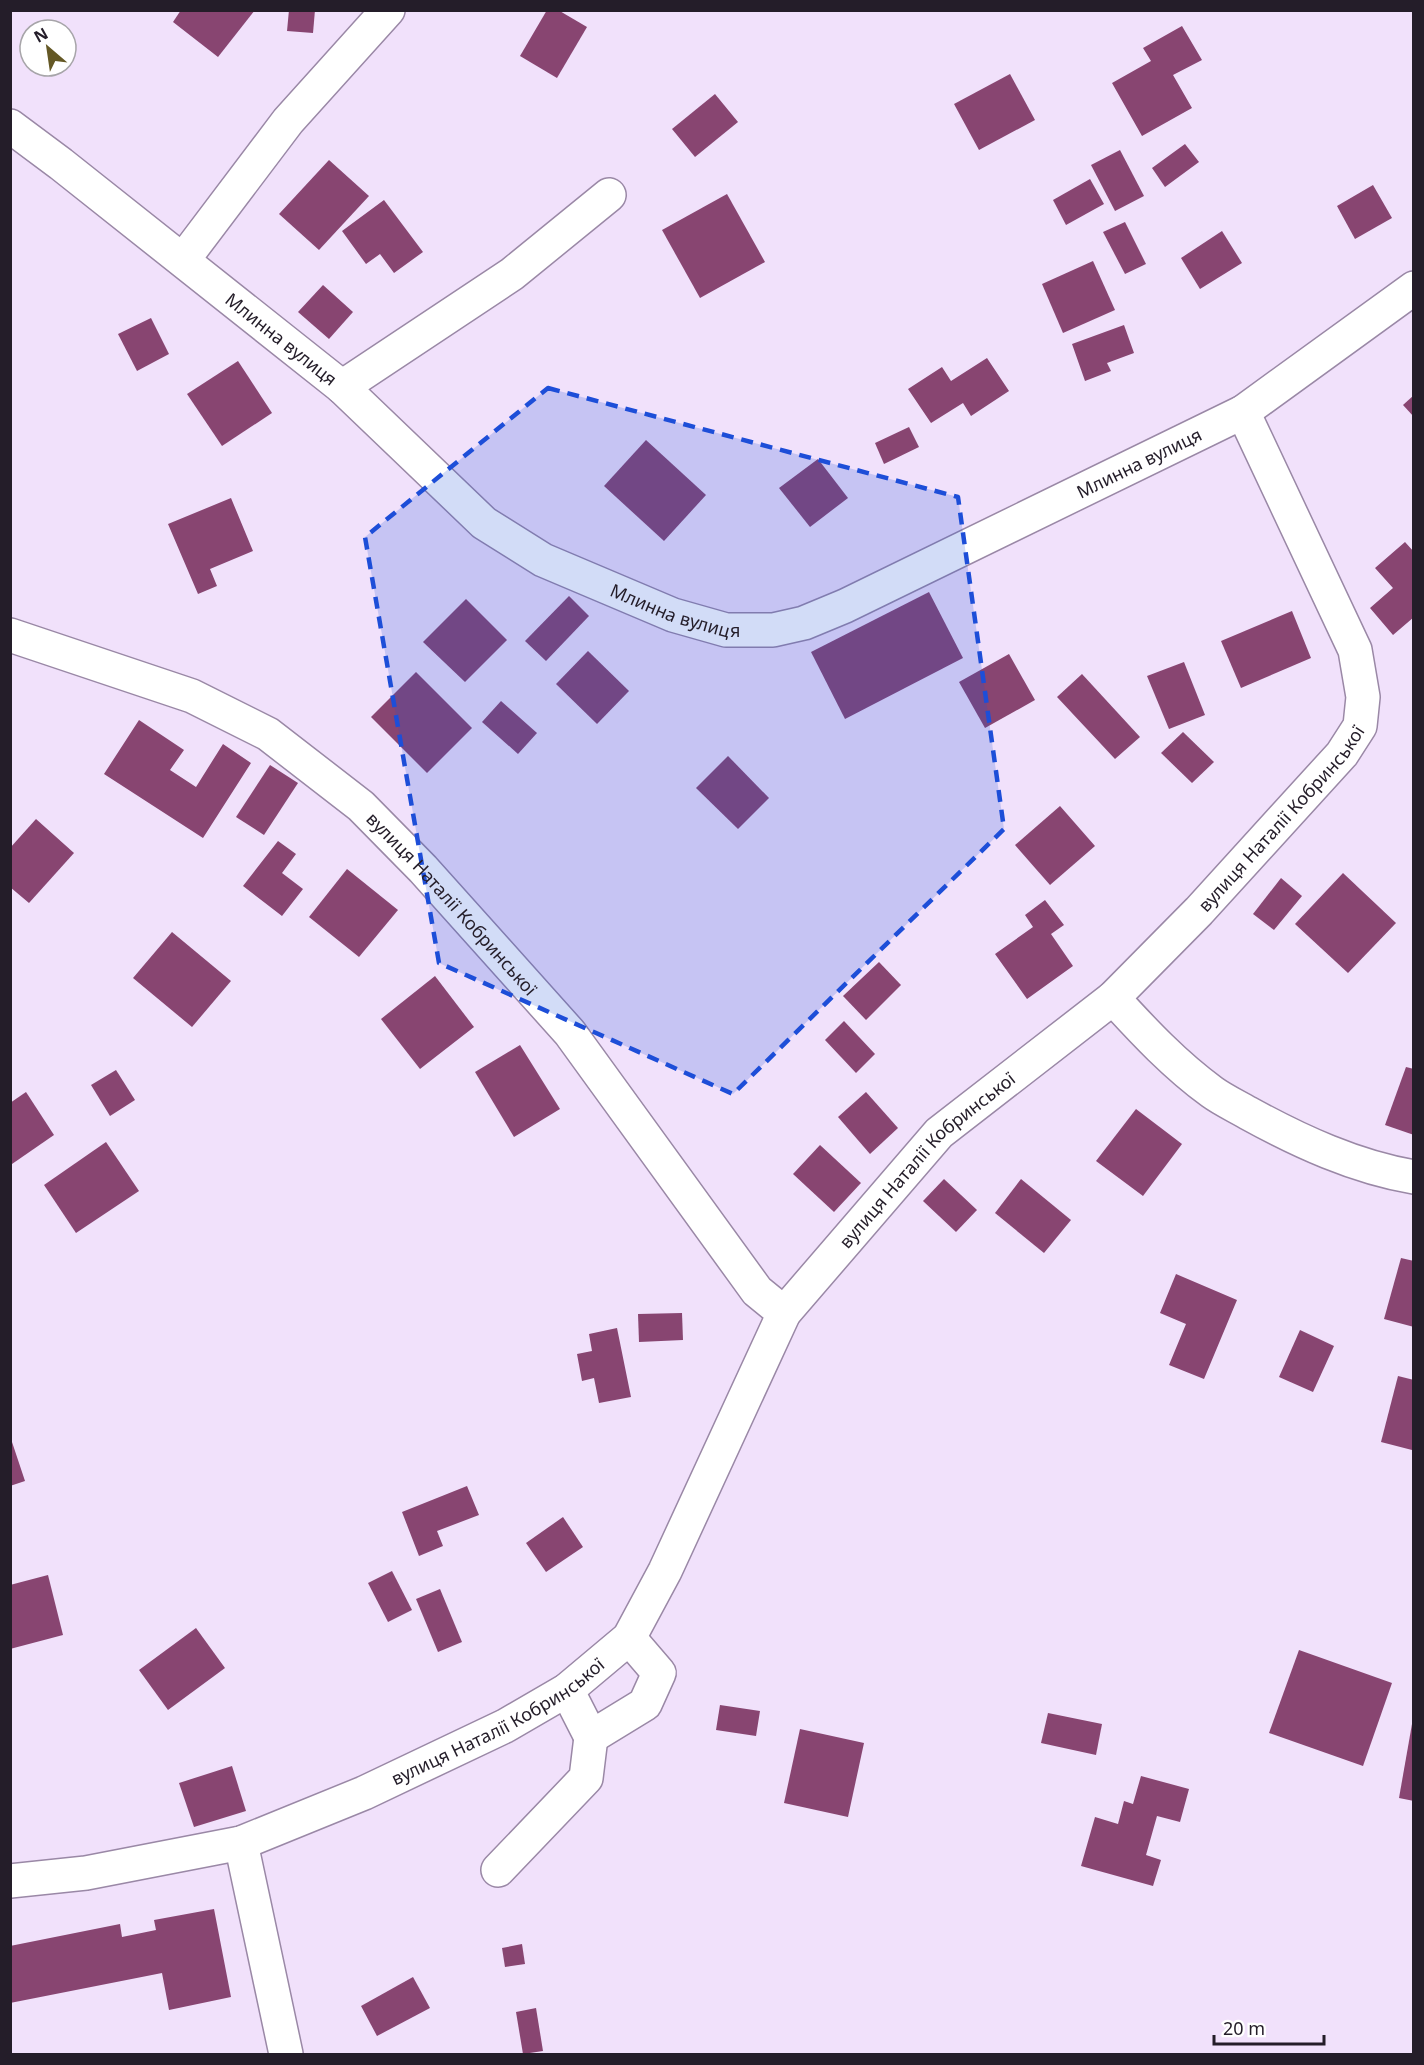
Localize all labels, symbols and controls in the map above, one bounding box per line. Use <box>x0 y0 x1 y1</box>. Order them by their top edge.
north arrow <box>18 18 78 78</box>
text: N <box>30 22 52 48</box>
street label: Млинна вулиця <box>221 287 342 391</box>
street label: Млинна вулиця <box>1072 422 1205 503</box>
street label: Млинна вулиця <box>607 578 740 643</box>
street label: вулиця Наталії Кобринської <box>1192 720 1370 917</box>
street label: вулиця Наталії Кобринської <box>362 807 543 1001</box>
street label: вулиця Наталії Кобринської <box>833 1066 1020 1253</box>
street label: вулиця Наталії Кобринської <box>387 1652 609 1790</box>
scale bar <box>1214 2008 1324 2046</box>
text: 20 m <box>1223 2016 1265 2040</box>

